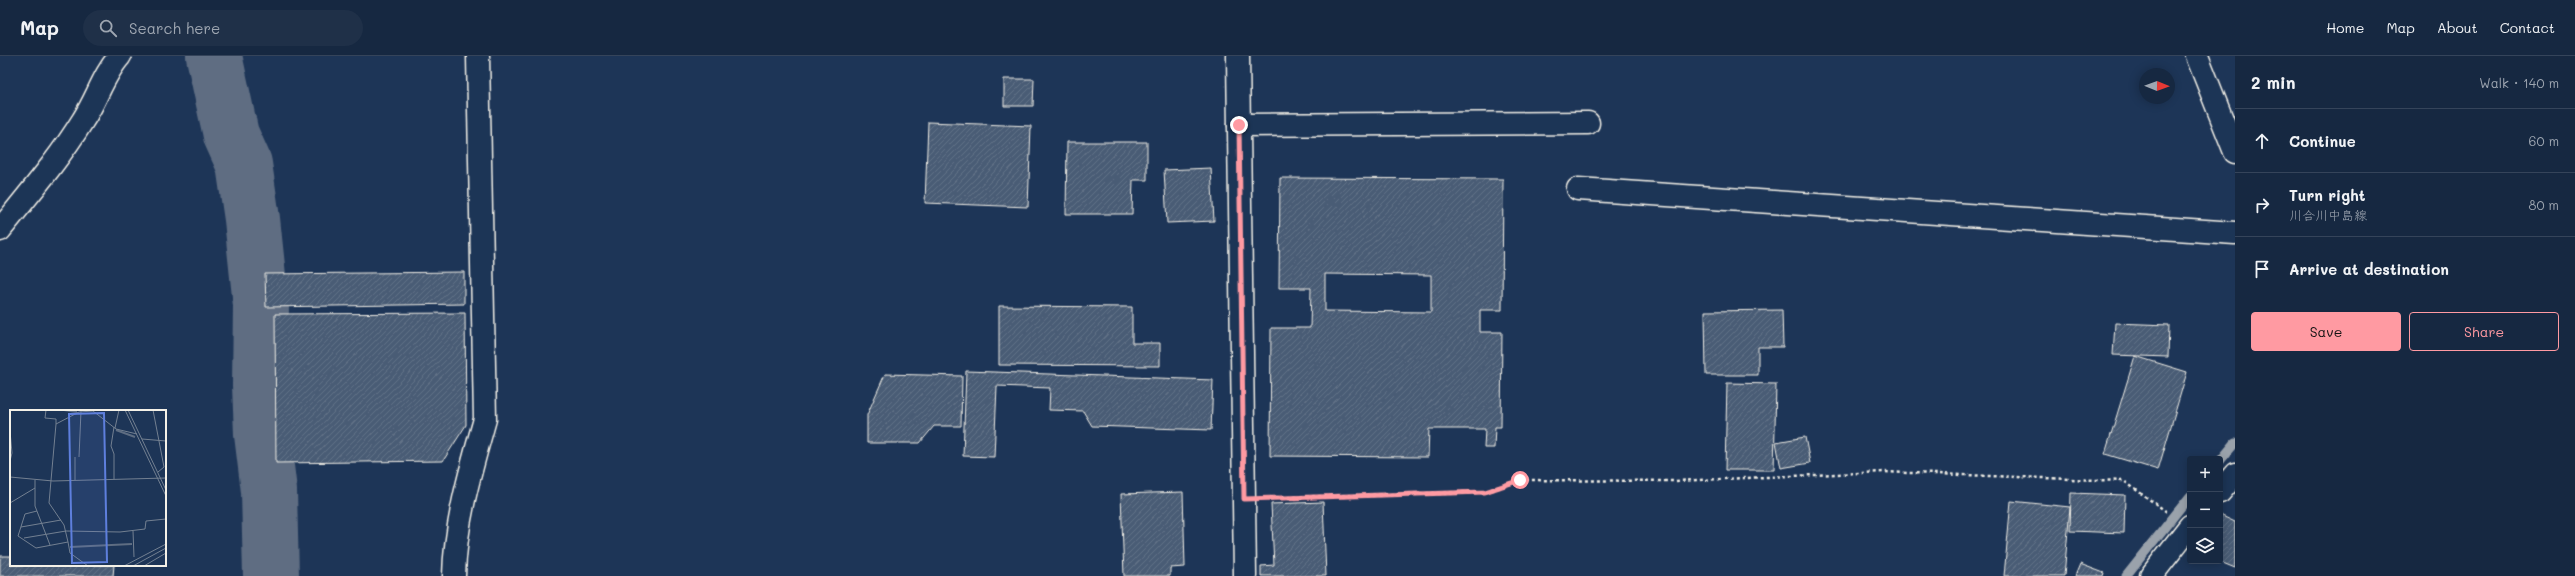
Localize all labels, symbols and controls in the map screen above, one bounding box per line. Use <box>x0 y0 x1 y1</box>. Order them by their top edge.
search box <box>83 10 363 46</box>
text: Map <box>20 15 59 40</box>
icon: search <box>97 17 119 39</box>
text: Search here <box>129 18 220 38</box>
text: Home <box>2326 18 2364 37</box>
text: Map <box>2386 18 2415 37</box>
text: About <box>2437 18 2478 37</box>
text: Contact <box>2500 18 2555 37</box>
north arrow <box>2139 68 2175 104</box>
text: 2 min <box>2251 71 2296 93</box>
text: Walk · 140 m <box>2479 74 2559 91</box>
route end <box>1230 116 1248 134</box>
icon: ahead <box>2251 130 2273 152</box>
text: Continue <box>2289 131 2356 151</box>
text: 60 m <box>2529 132 2559 149</box>
text: Turn right <box>2289 185 2366 205</box>
icon: right <box>2251 194 2273 216</box>
text: 80 m <box>2529 196 2559 213</box>
text: 川合川中島線 <box>2289 206 2367 223</box>
icon: arrive <box>2251 258 2273 280</box>
text: Arrive at destination <box>2289 259 2449 279</box>
button: Save <box>2251 312 2401 351</box>
button: Share <box>2409 312 2559 351</box>
inset map <box>10 410 166 566</box>
map controls <box>2187 456 2223 564</box>
button: + <box>2187 456 2223 492</box>
route start <box>1511 471 1529 489</box>
button: − <box>2187 492 2223 528</box>
button: layers <box>2187 528 2223 564</box>

